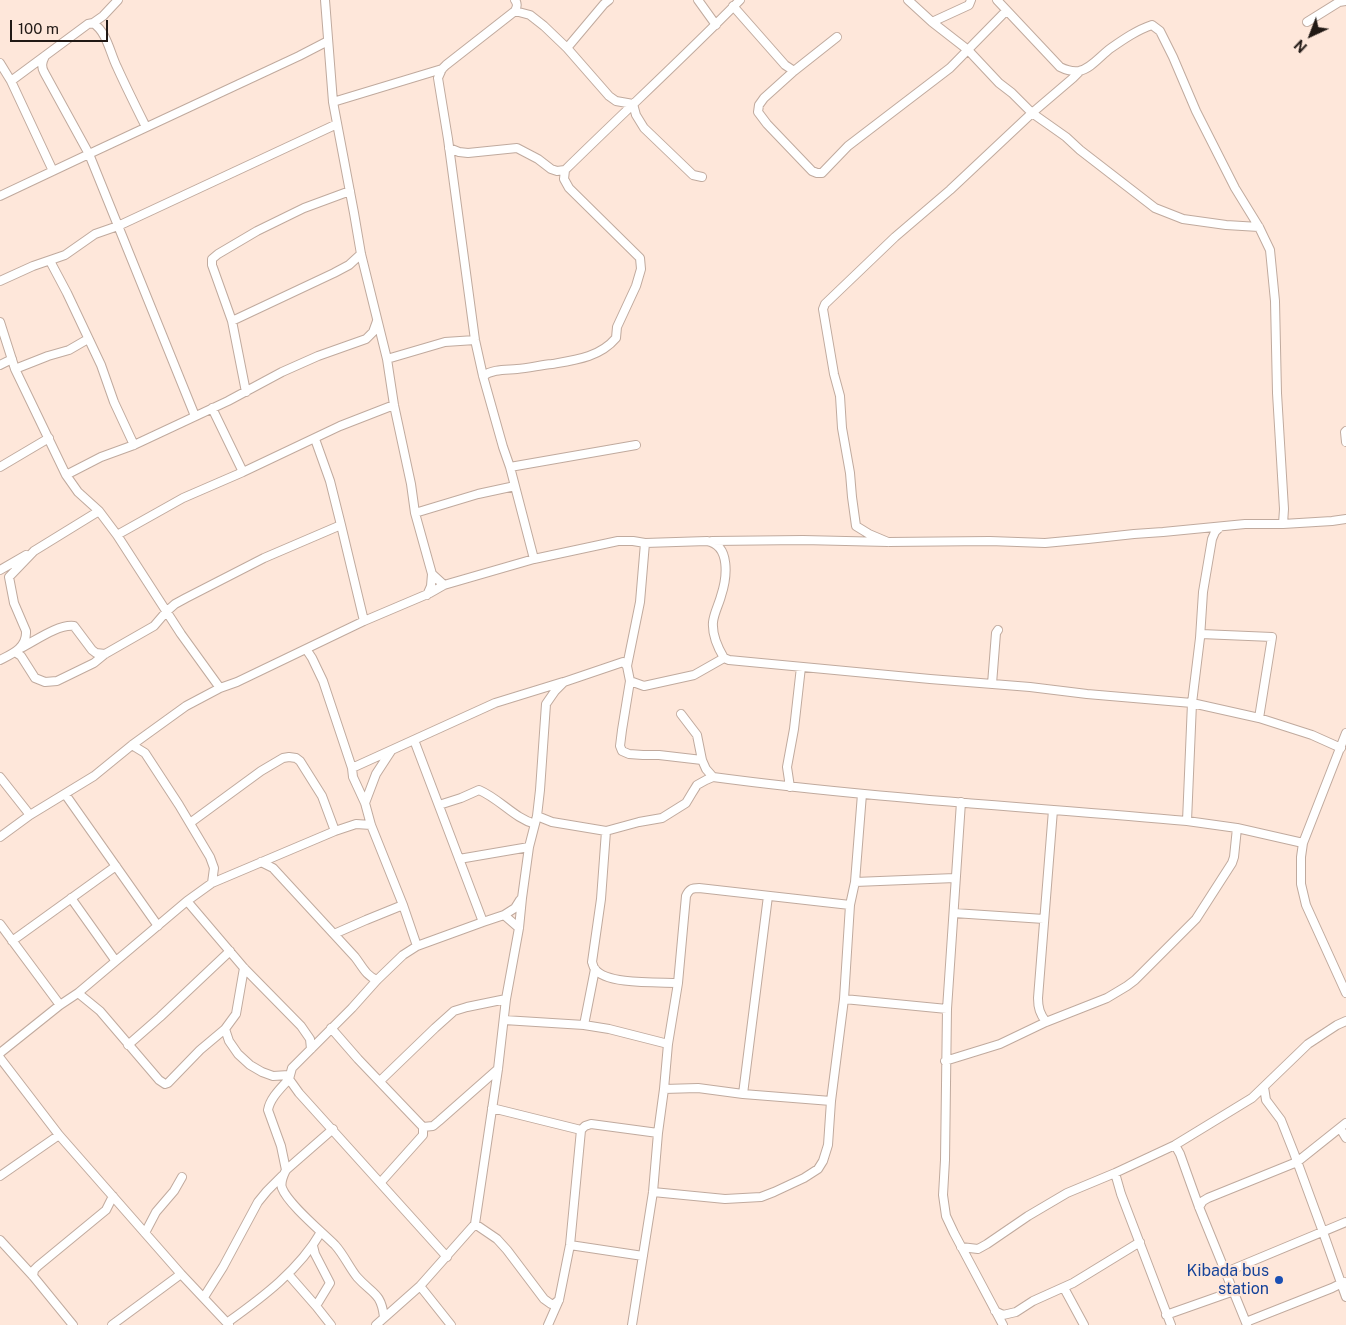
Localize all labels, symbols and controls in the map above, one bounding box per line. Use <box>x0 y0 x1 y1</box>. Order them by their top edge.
scale bar <box>12 10 110 42</box>
north arrow <box>1286 10 1336 60</box>
text: 100 m <box>18 20 59 37</box>
text: N <box>1291 36 1310 56</box>
place label: Kibada bus station <box>1187 1261 1269 1299</box>
marker: Kibada bus station <box>1273 1274 1285 1286</box>

